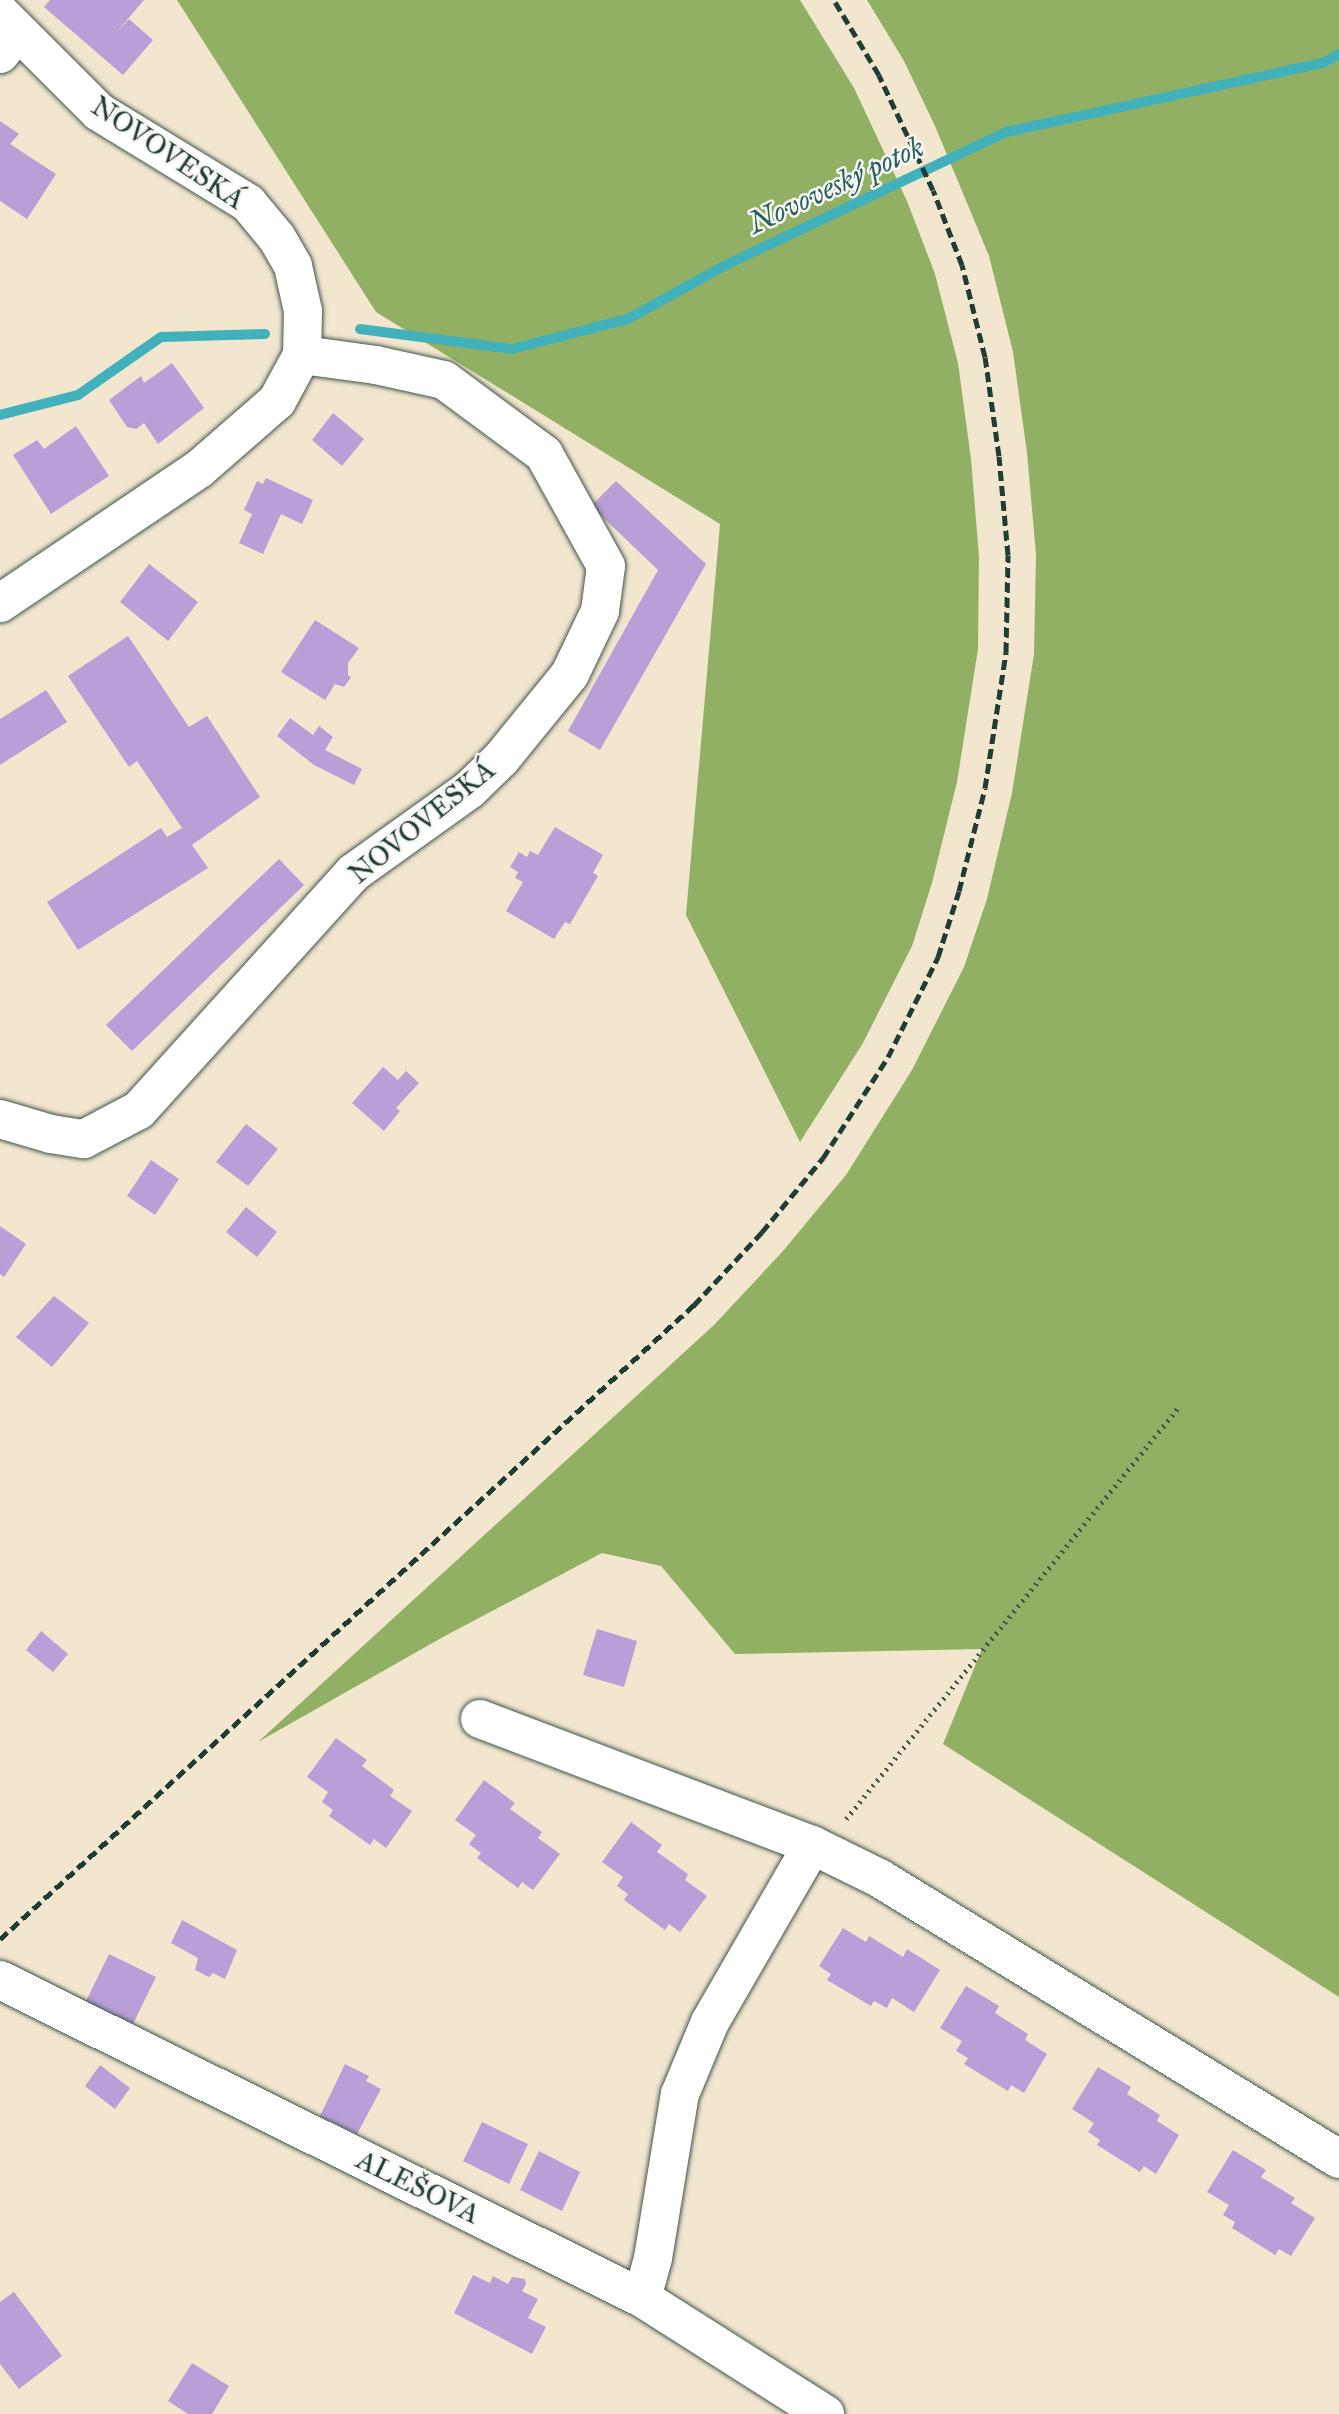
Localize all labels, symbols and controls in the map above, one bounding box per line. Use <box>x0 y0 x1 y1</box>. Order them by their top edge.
street label: NOVOVESKÁ <box>85 89 251 217</box>
water label: Novoveský potok <box>743 129 929 241</box>
street label: NOVOVESKÁ <box>342 753 502 891</box>
street label: ALEŠOVA <box>351 2143 485 2231</box>

